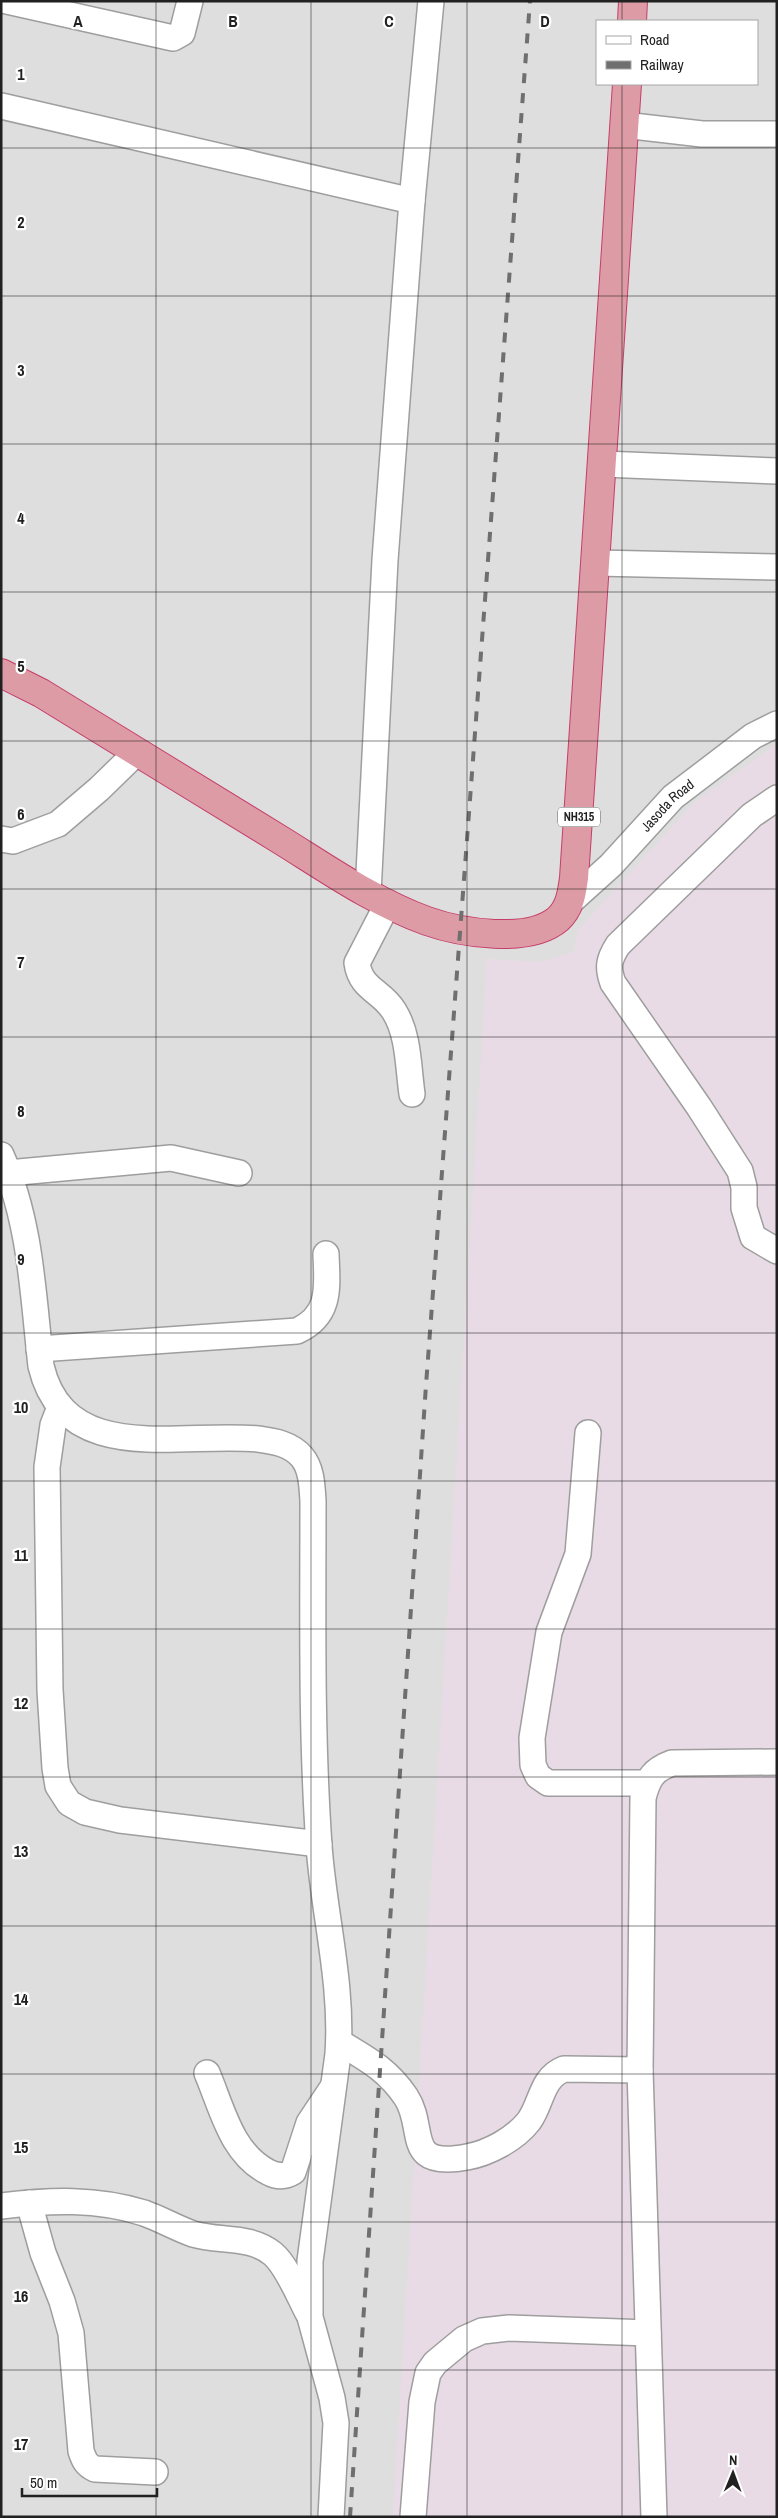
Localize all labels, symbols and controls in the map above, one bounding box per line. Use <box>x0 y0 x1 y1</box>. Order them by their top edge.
text: A <box>73 10 83 32</box>
text: B <box>228 10 238 32</box>
text: C <box>384 10 394 32</box>
text: D <box>540 10 550 32</box>
legend <box>596 20 758 85</box>
text: Road <box>640 29 669 50</box>
text: Railway <box>640 54 685 75</box>
text: 1 <box>17 63 25 85</box>
text: 2 <box>17 211 25 233</box>
text: 3 <box>17 359 25 381</box>
text: 4 <box>17 507 25 529</box>
text: 5 <box>17 655 25 677</box>
street label: Jasoda Road <box>637 775 698 835</box>
text: 6 <box>17 803 25 825</box>
road number: NH315 <box>558 808 600 826</box>
text: 7 <box>17 951 25 973</box>
text: 8 <box>17 1100 25 1122</box>
text: 9 <box>17 1248 25 1270</box>
text: 10 <box>14 1396 28 1418</box>
text: 11 <box>14 1544 29 1566</box>
text: 12 <box>14 1692 28 1714</box>
text: 13 <box>14 1840 28 1862</box>
text: 14 <box>14 1988 29 2010</box>
text: 15 <box>14 2136 28 2158</box>
text: 16 <box>14 2285 28 2307</box>
text: 17 <box>14 2433 28 2455</box>
north arrow <box>708 2448 758 2498</box>
text: N <box>729 2451 738 2469</box>
scale bar <box>22 2466 158 2498</box>
text: 50 m <box>30 2472 57 2493</box>

